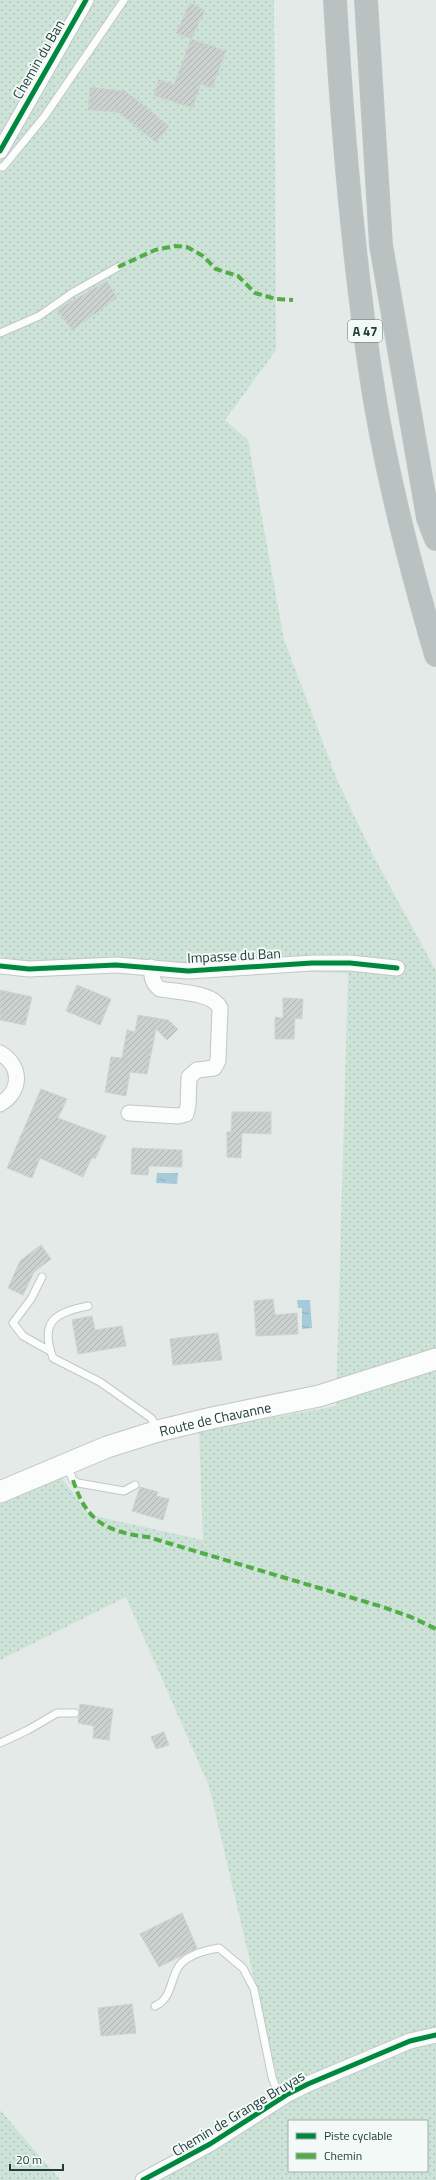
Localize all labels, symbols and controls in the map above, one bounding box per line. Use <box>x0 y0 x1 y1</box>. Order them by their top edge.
street label: Chemin du Ban <box>7 15 69 103</box>
road number: A 47 <box>348 320 382 342</box>
street label: Impasse du Ban <box>187 942 281 968</box>
street label: Route de Chavanne <box>157 1396 273 1441</box>
street label: Chemin de Grange Bruyas <box>168 2065 308 2161</box>
legend <box>288 2120 428 2172</box>
text: Piste cyclable <box>324 2126 392 2145</box>
scale bar <box>10 2146 63 2172</box>
text: Chemin <box>324 2146 362 2165</box>
text: 20 m <box>16 2150 42 2169</box>

